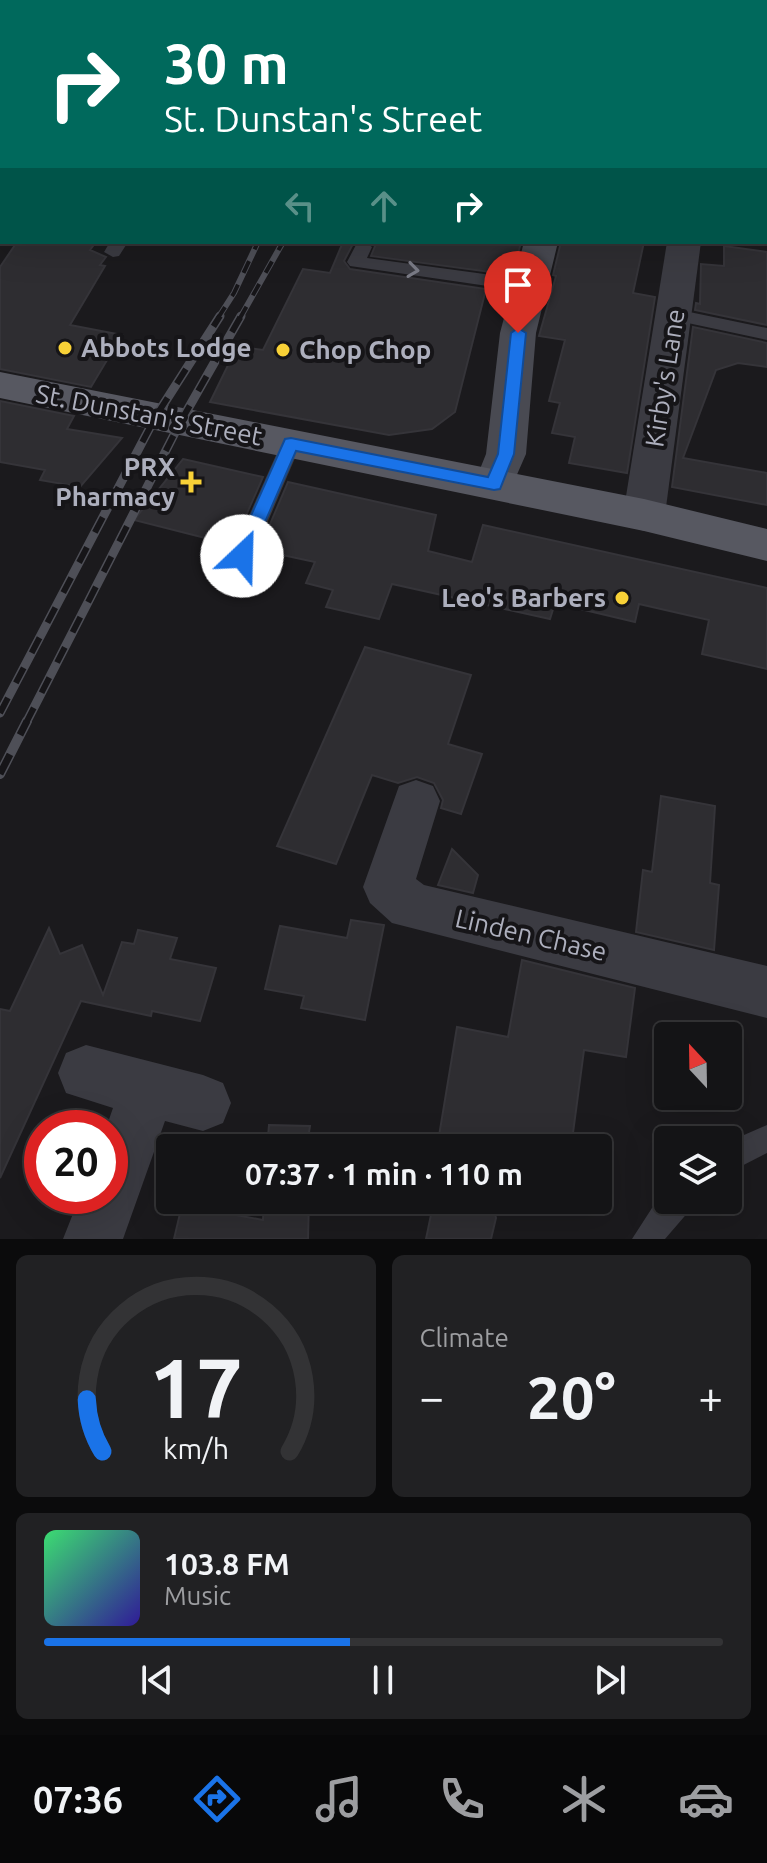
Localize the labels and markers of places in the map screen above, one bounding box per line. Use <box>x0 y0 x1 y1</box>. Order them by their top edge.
pin <box>484 251 552 333</box>
place label: Abbots Lodge <box>81 333 252 362</box>
place label: Chop Chop <box>299 335 431 364</box>
marker: Abbots Lodge <box>56 339 74 357</box>
marker: Chop Chop <box>274 341 292 359</box>
place label: PRX Pharmacy <box>55 452 175 511</box>
marker: PRX Pharmacy <box>182 473 200 491</box>
place label: Leo's Barbers <box>441 583 606 612</box>
marker: Leo's Barbers <box>613 589 631 607</box>

